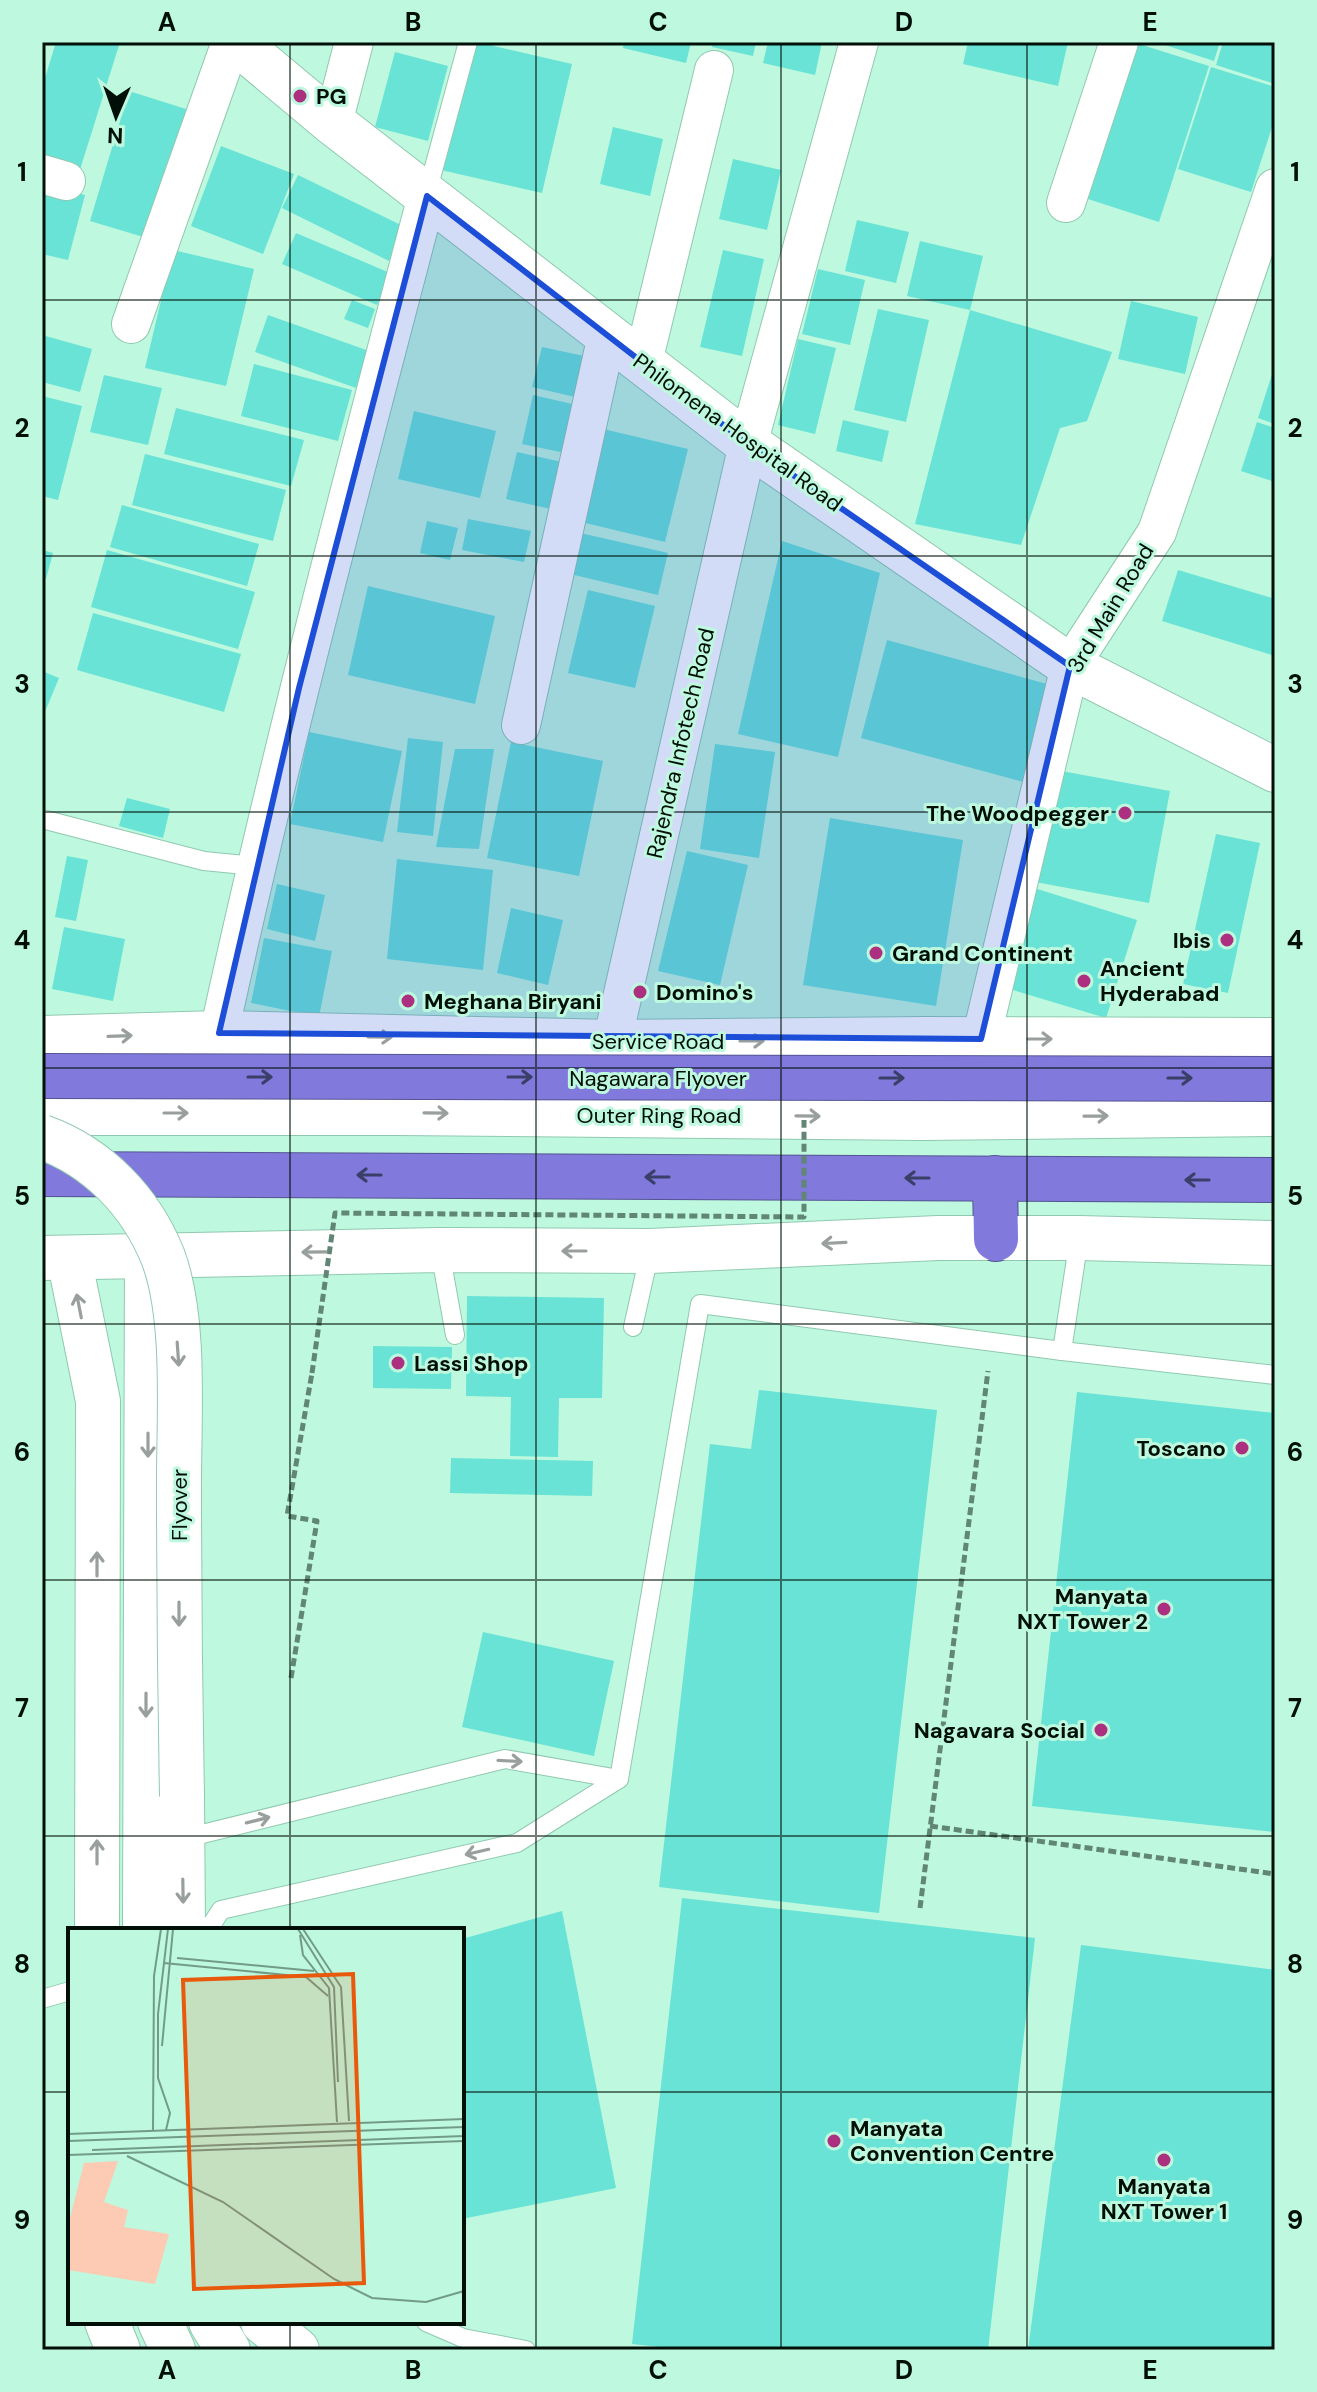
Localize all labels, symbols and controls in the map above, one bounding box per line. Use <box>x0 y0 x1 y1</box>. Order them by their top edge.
text: A <box>158 5 176 39</box>
text: B <box>405 5 421 39</box>
text: C <box>648 5 668 39</box>
text: D <box>895 5 913 39</box>
text: E <box>1142 5 1158 39</box>
north arrow <box>76 76 156 156</box>
place label: PG <box>316 82 347 111</box>
marker: PG <box>291 87 309 105</box>
text: N <box>107 121 124 150</box>
text: 1 <box>17 155 27 189</box>
text: 1 <box>1290 155 1300 189</box>
street label: Philomena Hospital Road <box>627 347 848 518</box>
text: 2 <box>14 411 30 445</box>
text: 2 <box>1287 411 1303 445</box>
street label: 3rd Main Road <box>1060 538 1160 678</box>
street label: Rajendra Infotech Road <box>640 625 721 861</box>
text: 3 <box>14 667 30 701</box>
text: 3 <box>1287 667 1303 701</box>
place label: The Woodpegger <box>926 799 1109 828</box>
marker: The Woodpegger <box>1116 804 1134 822</box>
text: 4 <box>14 923 30 957</box>
text: 4 <box>1287 923 1303 957</box>
place label: Ibis <box>1173 926 1211 955</box>
marker: Ibis <box>1218 931 1236 949</box>
place label: Grand Continent <box>892 939 1073 968</box>
marker: Grand Continent <box>867 944 885 962</box>
place label: Ancient Hyderabad <box>1100 954 1219 1008</box>
marker: Ancient Hyderabad <box>1075 972 1093 990</box>
place label: Domino's <box>656 978 754 1007</box>
marker: Domino's <box>631 983 649 1001</box>
place label: Meghana Biryani <box>424 987 602 1016</box>
marker: Meghana Biryani <box>399 992 417 1010</box>
street label: Service Road <box>592 1027 724 1056</box>
one-way arrow <box>106 1028 133 1043</box>
one-way arrow <box>366 1029 393 1044</box>
one-way arrow <box>1026 1031 1053 1047</box>
one-way arrow <box>738 1033 765 1049</box>
street label: Nagawara Flyover <box>569 1064 747 1093</box>
one-way arrow <box>246 1069 273 1085</box>
one-way arrow <box>506 1069 533 1085</box>
one-way arrow <box>878 1070 905 1086</box>
one-way arrow <box>1166 1070 1193 1086</box>
street label: Outer Ring Road <box>577 1101 741 1130</box>
one-way arrow <box>162 1105 189 1121</box>
one-way arrow <box>422 1106 449 1121</box>
one-way arrow <box>1082 1108 1109 1124</box>
one-way arrow <box>794 1109 821 1124</box>
one-way arrow <box>356 1167 383 1183</box>
one-way arrow <box>644 1169 671 1184</box>
one-way arrow <box>904 1170 931 1186</box>
one-way arrow <box>1184 1172 1211 1187</box>
text: 5 <box>14 1179 30 1213</box>
text: 5 <box>1287 1179 1303 1213</box>
one-way arrow <box>821 1236 848 1251</box>
one-way arrow <box>561 1243 588 1259</box>
one-way arrow <box>301 1244 328 1260</box>
one-way arrow <box>71 1294 86 1319</box>
one-way arrow <box>171 1340 186 1367</box>
place label: Lassi Shop <box>414 1349 529 1378</box>
marker: Lassi Shop <box>389 1354 407 1372</box>
one-way arrow <box>140 1431 156 1458</box>
place label: Toscano <box>1136 1434 1226 1463</box>
text: 6 <box>14 1435 30 1469</box>
text: 6 <box>1287 1435 1303 1469</box>
marker: Toscano <box>1233 1439 1251 1457</box>
street label: Flyover <box>165 1469 194 1541</box>
one-way arrow <box>89 1551 105 1578</box>
place label: Manyata NXT Tower 2 <box>1017 1582 1148 1636</box>
one-way arrow <box>171 1600 187 1627</box>
marker: Manyata NXT Tower 2 <box>1155 1600 1173 1618</box>
text: 7 <box>15 1691 29 1725</box>
one-way arrow <box>138 1691 154 1718</box>
text: 7 <box>1288 1691 1302 1725</box>
place label: Nagavara Social <box>914 1716 1085 1745</box>
marker: Nagavara Social <box>1092 1721 1110 1739</box>
one-way arrow <box>497 1754 523 1769</box>
one-way arrow <box>244 1812 270 1827</box>
one-way arrow <box>89 1839 105 1866</box>
one-way arrow <box>465 1845 490 1860</box>
one-way arrow <box>175 1877 191 1904</box>
inset map <box>68 1928 464 2324</box>
text: 8 <box>14 1947 30 1981</box>
text: 8 <box>1287 1947 1303 1981</box>
place label: Manyata Convention Centre <box>850 2114 1054 2168</box>
marker: Manyata Convention Centre <box>825 2132 843 2150</box>
marker: Manyata NXT Tower 1 <box>1155 2151 1173 2169</box>
place label: Manyata NXT Tower 1 <box>1101 2172 1227 2226</box>
text: 9 <box>14 2203 30 2237</box>
text: 9 <box>1287 2203 1303 2237</box>
text: A <box>158 2353 176 2387</box>
text: B <box>405 2353 421 2387</box>
text: C <box>648 2353 668 2387</box>
text: D <box>895 2353 913 2387</box>
text: E <box>1142 2353 1158 2387</box>

